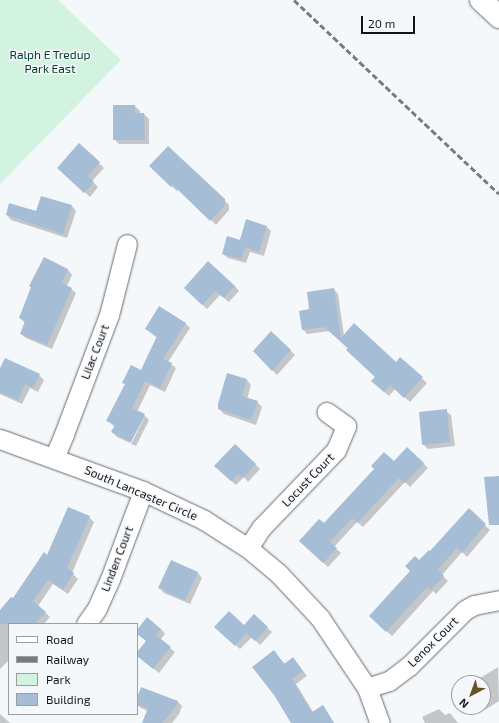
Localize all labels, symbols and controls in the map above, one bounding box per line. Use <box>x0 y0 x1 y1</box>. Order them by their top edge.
scale bar <box>363 8 417 34</box>
text: 20 m <box>368 16 395 30</box>
park label: Ralph E Tredup Park East <box>9 48 91 76</box>
street label: Lilac Court <box>78 322 112 382</box>
street label: Locust Court <box>279 450 337 510</box>
street label: South Lancaster Circle <box>82 463 200 523</box>
street label: Linden Court <box>98 524 136 594</box>
street label: Lenox Court <box>405 614 461 670</box>
legend <box>8 623 138 715</box>
text: Road <box>46 632 74 646</box>
text: Railway <box>46 652 89 666</box>
text: Park <box>46 672 71 686</box>
north arrow <box>451 675 491 715</box>
text: Building <box>46 692 90 706</box>
text: N <box>456 696 471 711</box>

